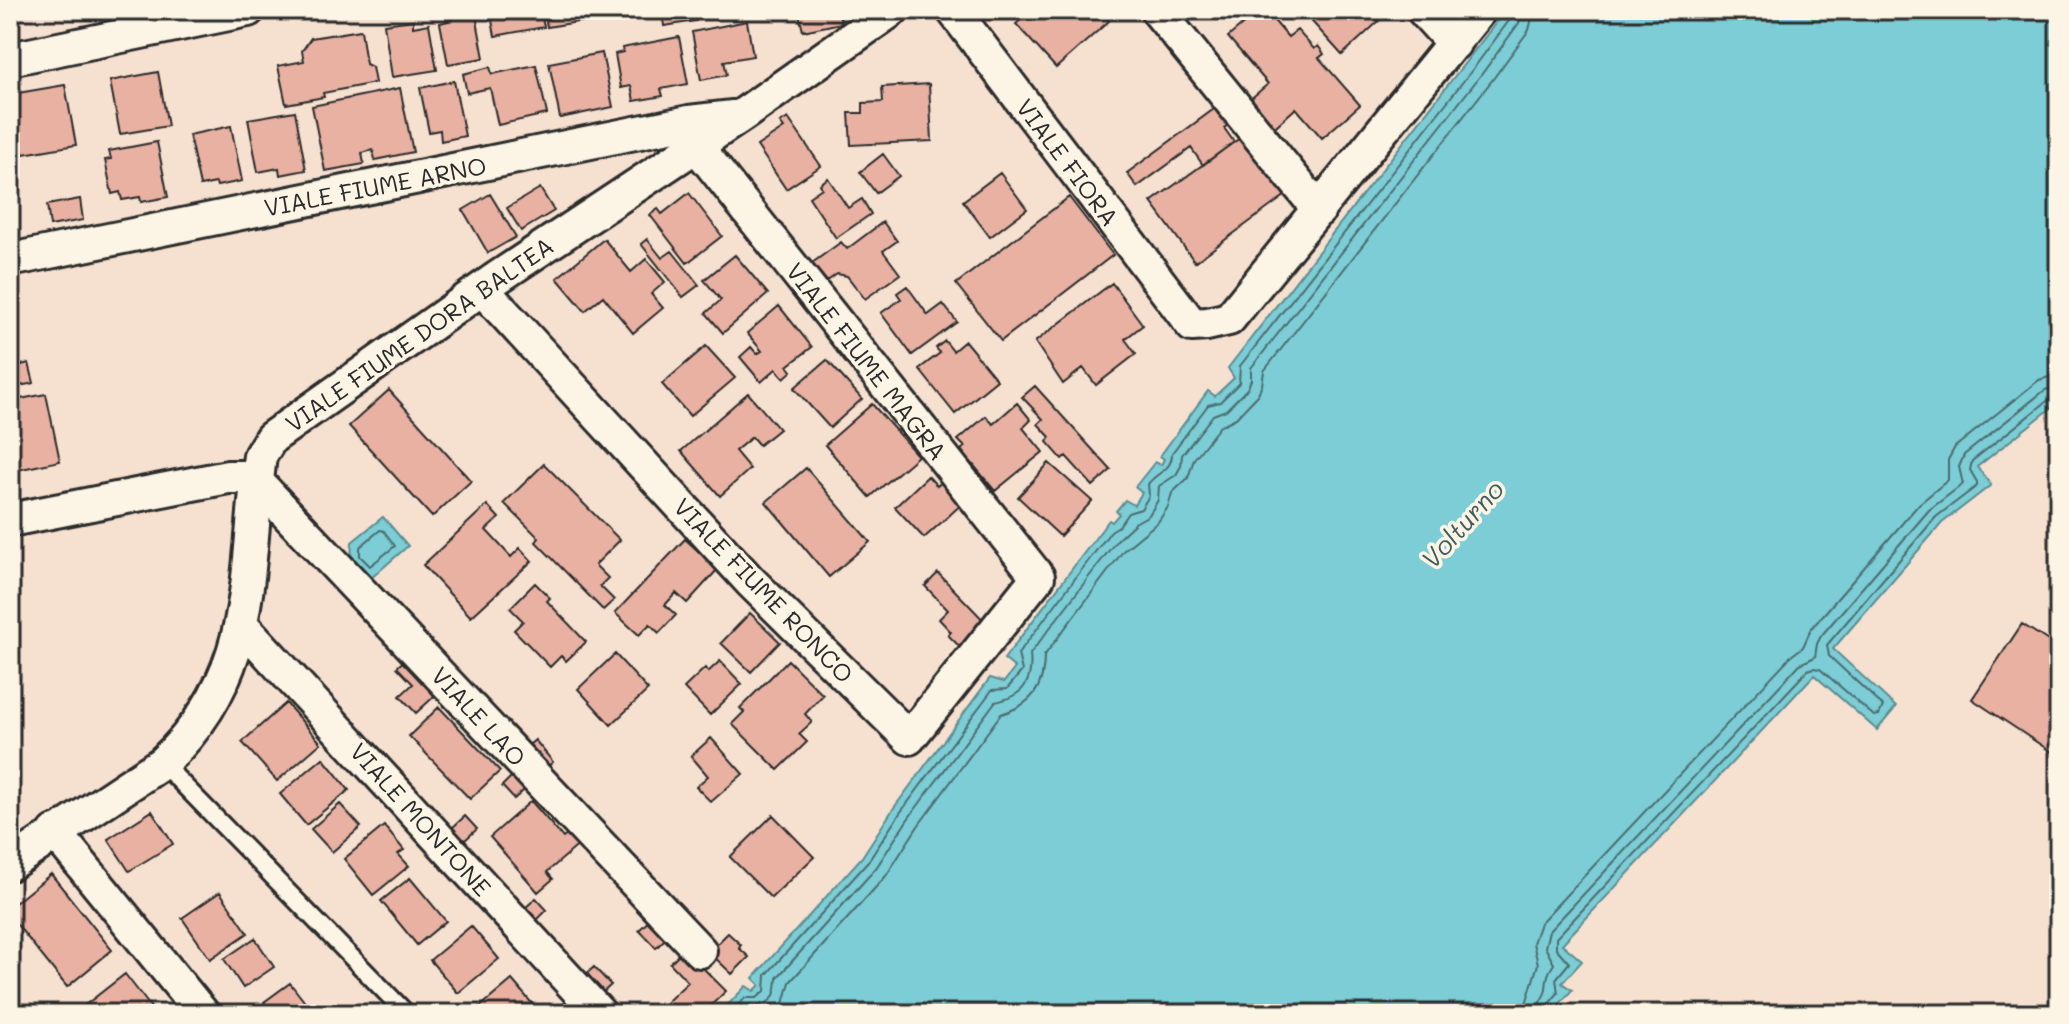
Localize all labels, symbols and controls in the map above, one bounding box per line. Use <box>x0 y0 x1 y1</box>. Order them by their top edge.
street label: VIALE FIORA <box>1010 92 1126 232</box>
street label: VIALE FIUME ARNO <box>261 149 489 223</box>
street label: VIALE FIUME DORA BALTEA <box>279 229 559 439</box>
street label: VIALE FIUME MAGRA <box>780 256 954 466</box>
water label: Volturno <box>1413 473 1511 575</box>
street label: VIALE FIUME RONCO <box>668 491 860 689</box>
street label: VIALE LAO <box>425 660 533 772</box>
street label: VIALE MONTONE <box>344 736 498 902</box>

